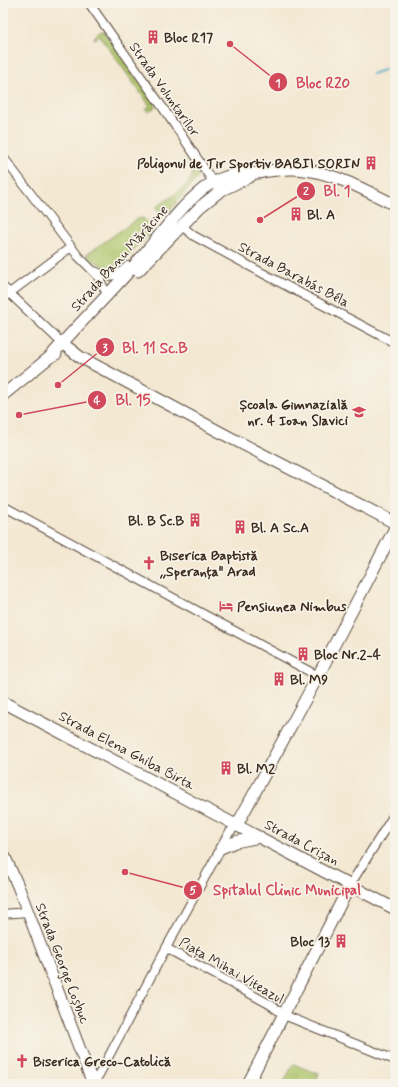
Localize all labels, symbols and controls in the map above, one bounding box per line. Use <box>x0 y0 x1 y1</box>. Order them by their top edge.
building icon: Bloc R17 <box>145 29 161 45</box>
place label: Bloc R17 <box>164 29 213 47</box>
street label: Strada Voluntarilor <box>125 39 204 141</box>
callout: Bloc R20 <box>268 69 358 96</box>
text: Bloc R20 <box>296 74 351 94</box>
text: 1 <box>275 76 281 92</box>
place label: Poligonul de Tir Sportiv BABII SORIN <box>137 155 361 174</box>
building icon: Poligonul de Tir Sportiv BABII SORIN <box>363 155 379 171</box>
callout: Bl. 1 <box>296 177 359 204</box>
text: Bl. 1 <box>323 182 351 202</box>
text: 2 <box>303 184 309 200</box>
street label: Strada Banu Mărăcine <box>67 202 172 316</box>
building icon: Bl. A <box>288 206 304 222</box>
place label: Bl. A <box>307 206 335 224</box>
street label: Strada Barabás Béla <box>235 238 352 312</box>
callout: Bl. 11 Sc.B <box>95 334 196 361</box>
text: Bl. 11 Sc.B <box>122 339 188 359</box>
text: 3 <box>102 341 108 357</box>
callout: Bl. 15 <box>87 386 158 413</box>
text: Bl. 15 <box>115 391 151 411</box>
text: 4 <box>94 393 101 409</box>
place label: Școala Gimnazială nr. 4 Ioan Slavici <box>239 396 348 430</box>
school or university icon: Școala Gimnazială nr. 4 Ioan Slavici <box>351 404 367 420</box>
place label: Bl. B Sc.B <box>128 512 184 530</box>
building icon: Bl. B Sc.B <box>187 512 203 528</box>
building icon: Bl. A Sc.A <box>232 519 248 535</box>
place label: Bl. A Sc.A <box>251 519 309 537</box>
place label: Biserica Baptistă ,,Speranța" Arad <box>160 547 258 581</box>
church icon: Biserica Baptistă ,,Speranța" Arad <box>141 555 157 571</box>
hotel icon: Pensiunea Nimbus <box>218 598 234 614</box>
place label: Pensiunea Nimbus <box>237 598 347 616</box>
building icon: Bloc Nr.2-4 <box>295 646 311 662</box>
place label: Bloc Nr.2-4 <box>314 646 382 664</box>
building icon: Bl. M9 <box>271 671 287 687</box>
place label: Bl. M9 <box>290 671 328 689</box>
street label: Strada Elena Ghiba Birta <box>55 707 198 795</box>
building icon: Bl. M2 <box>218 760 234 776</box>
place label: Bl. M2 <box>237 760 275 778</box>
street label: Strada Crișan <box>261 816 342 870</box>
callout: Spitalul Clinic Municipal <box>183 876 371 903</box>
text: Spitalul Clinic Municipal <box>213 881 361 901</box>
text: 5 <box>189 883 197 899</box>
street label: Strada George Coșbuc <box>31 901 94 1027</box>
place label: Bloc 13 <box>290 933 330 951</box>
building icon: Bloc 13 <box>333 933 349 949</box>
street label: Piața Mihai Viteazul <box>176 934 287 1008</box>
church icon: Biserica Greco-Catolică <box>14 1053 30 1069</box>
place label: Biserica Greco-Catolică <box>33 1053 171 1071</box>

